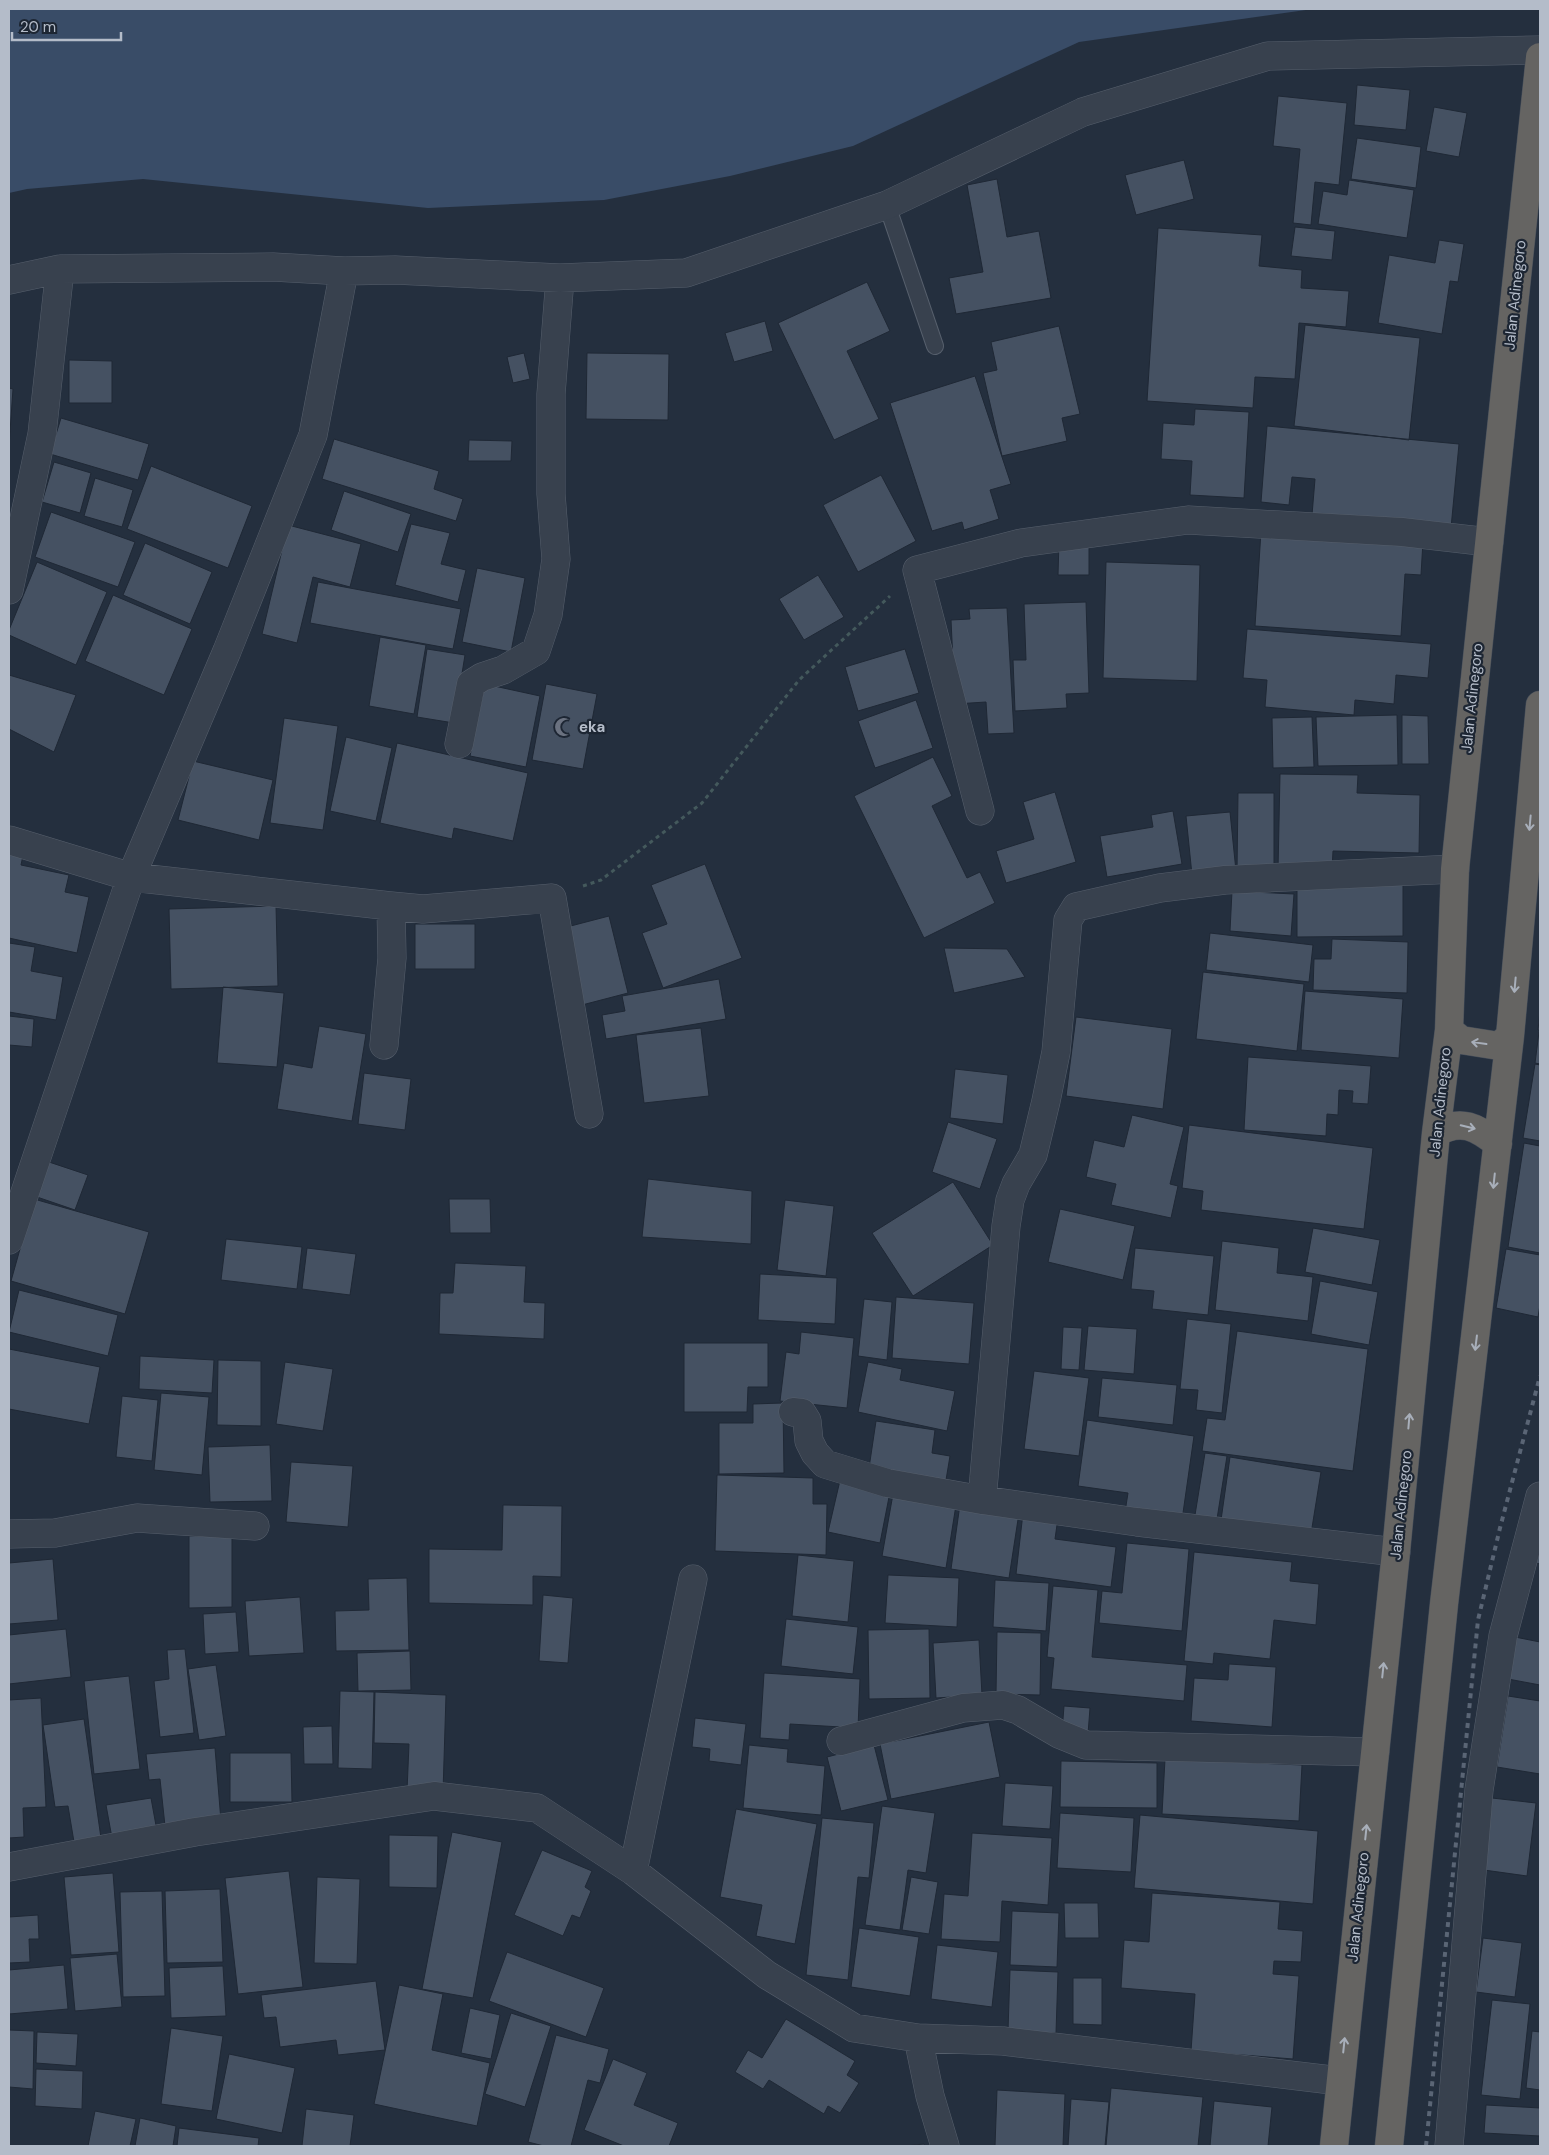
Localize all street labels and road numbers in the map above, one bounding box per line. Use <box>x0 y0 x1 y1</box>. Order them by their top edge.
street label: Jalan Adinegoro <box>1499 239 1531 351</box>
street label: Jalan Adinegoro <box>1456 642 1488 754</box>
street label: Jalan Adinegoro <box>1424 1046 1456 1158</box>
street label: Jalan Adinegoro <box>1385 1449 1417 1561</box>
street label: Jalan Adinegoro <box>1342 1851 1374 1963</box>

